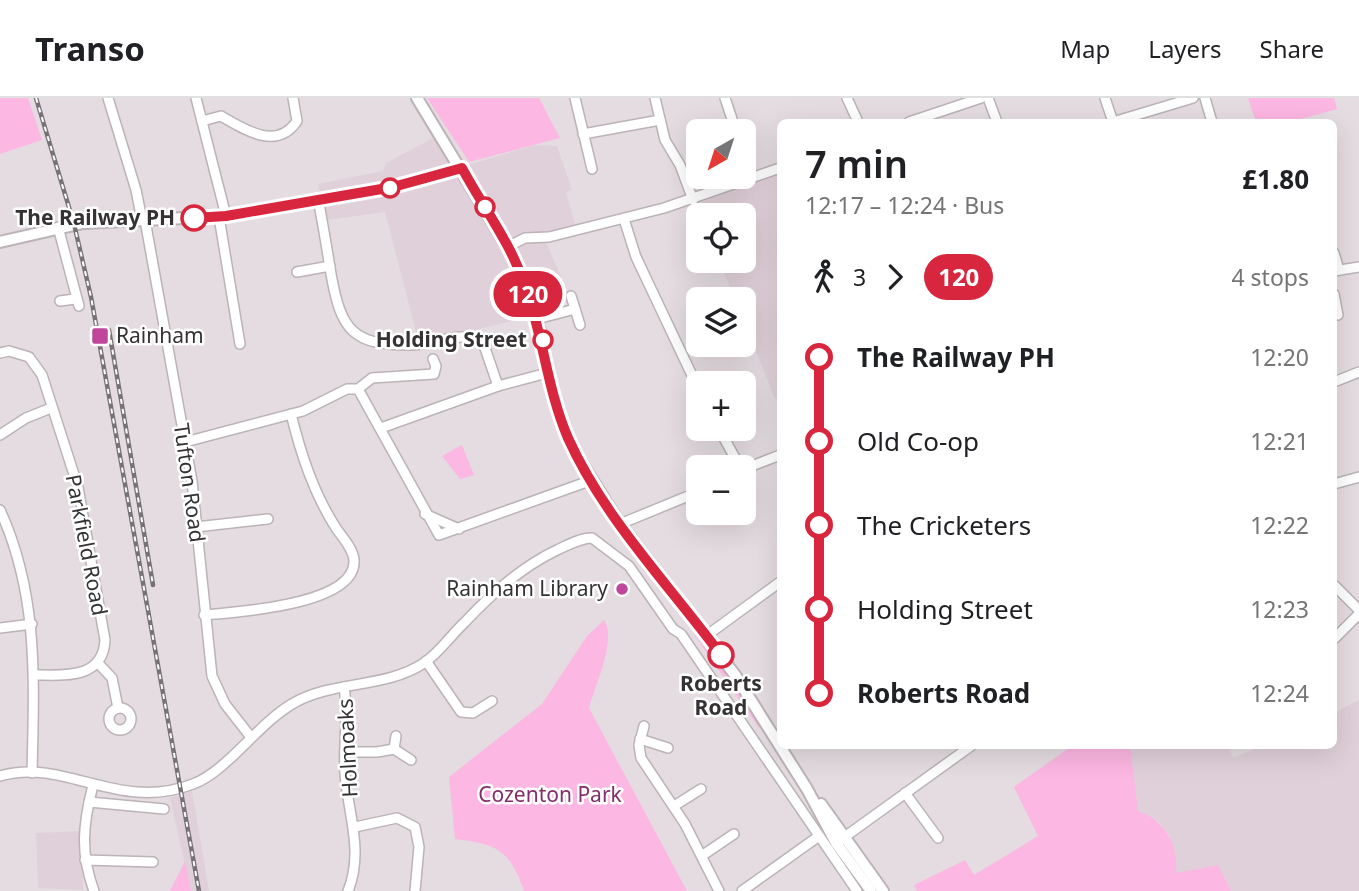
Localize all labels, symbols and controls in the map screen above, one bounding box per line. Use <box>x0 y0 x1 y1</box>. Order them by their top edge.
text: Transo <box>35 26 145 71</box>
text: Map <box>1060 32 1110 65</box>
text: Layers <box>1148 32 1222 65</box>
text: Share <box>1260 32 1324 65</box>
north arrow <box>686 119 756 189</box>
map controls <box>686 119 756 525</box>
text: 7 min <box>805 137 908 189</box>
text: £1.80 <box>1242 161 1309 197</box>
unlabelled marker <box>380 178 400 198</box>
text: 12:17 – 12:24 · Bus <box>805 189 1004 221</box>
unlabelled marker <box>475 197 495 217</box>
place label: The Railway PH <box>15 203 175 231</box>
button: locate <box>686 203 756 273</box>
marker: The Railway PH <box>181 205 207 231</box>
icon: walk <box>805 258 843 296</box>
icon: forward <box>876 258 914 296</box>
text: 120 <box>938 260 979 293</box>
text: 3 <box>853 261 866 293</box>
text: 4 stops <box>1231 261 1309 293</box>
line badge: 120 <box>488 271 568 317</box>
text: 120 <box>507 277 549 310</box>
button: layers <box>686 287 756 357</box>
place label: Rainham <box>116 321 204 349</box>
place label: Holding Street <box>376 325 527 353</box>
marker: Rainham <box>90 326 110 346</box>
marker: Holding Street <box>533 330 553 350</box>
text: The Railway PH <box>857 339 1055 375</box>
text: 12:20 <box>1250 341 1309 373</box>
button: + <box>686 371 756 441</box>
street label: Tufton Road <box>168 421 212 544</box>
text: Old Co-op <box>857 423 979 459</box>
text: 12:21 <box>1250 425 1309 457</box>
button: − <box>686 455 756 525</box>
street label: Parkfield Road <box>60 472 114 618</box>
text: The Cricketers <box>857 507 1031 543</box>
text: 12:22 <box>1250 509 1309 541</box>
place label: Rainham Library <box>446 574 608 602</box>
marker: Rainham Library <box>614 581 630 597</box>
text: Holding Street <box>857 591 1033 627</box>
text: 12:23 <box>1250 593 1309 625</box>
marker: Roberts Road <box>708 642 734 668</box>
place label: Roberts Road <box>680 669 762 721</box>
text: Roberts Road <box>857 675 1030 711</box>
text: 12:24 <box>1250 677 1309 709</box>
street label: Holmoaks <box>330 698 364 798</box>
park label: Cozenton Park <box>478 780 623 808</box>

